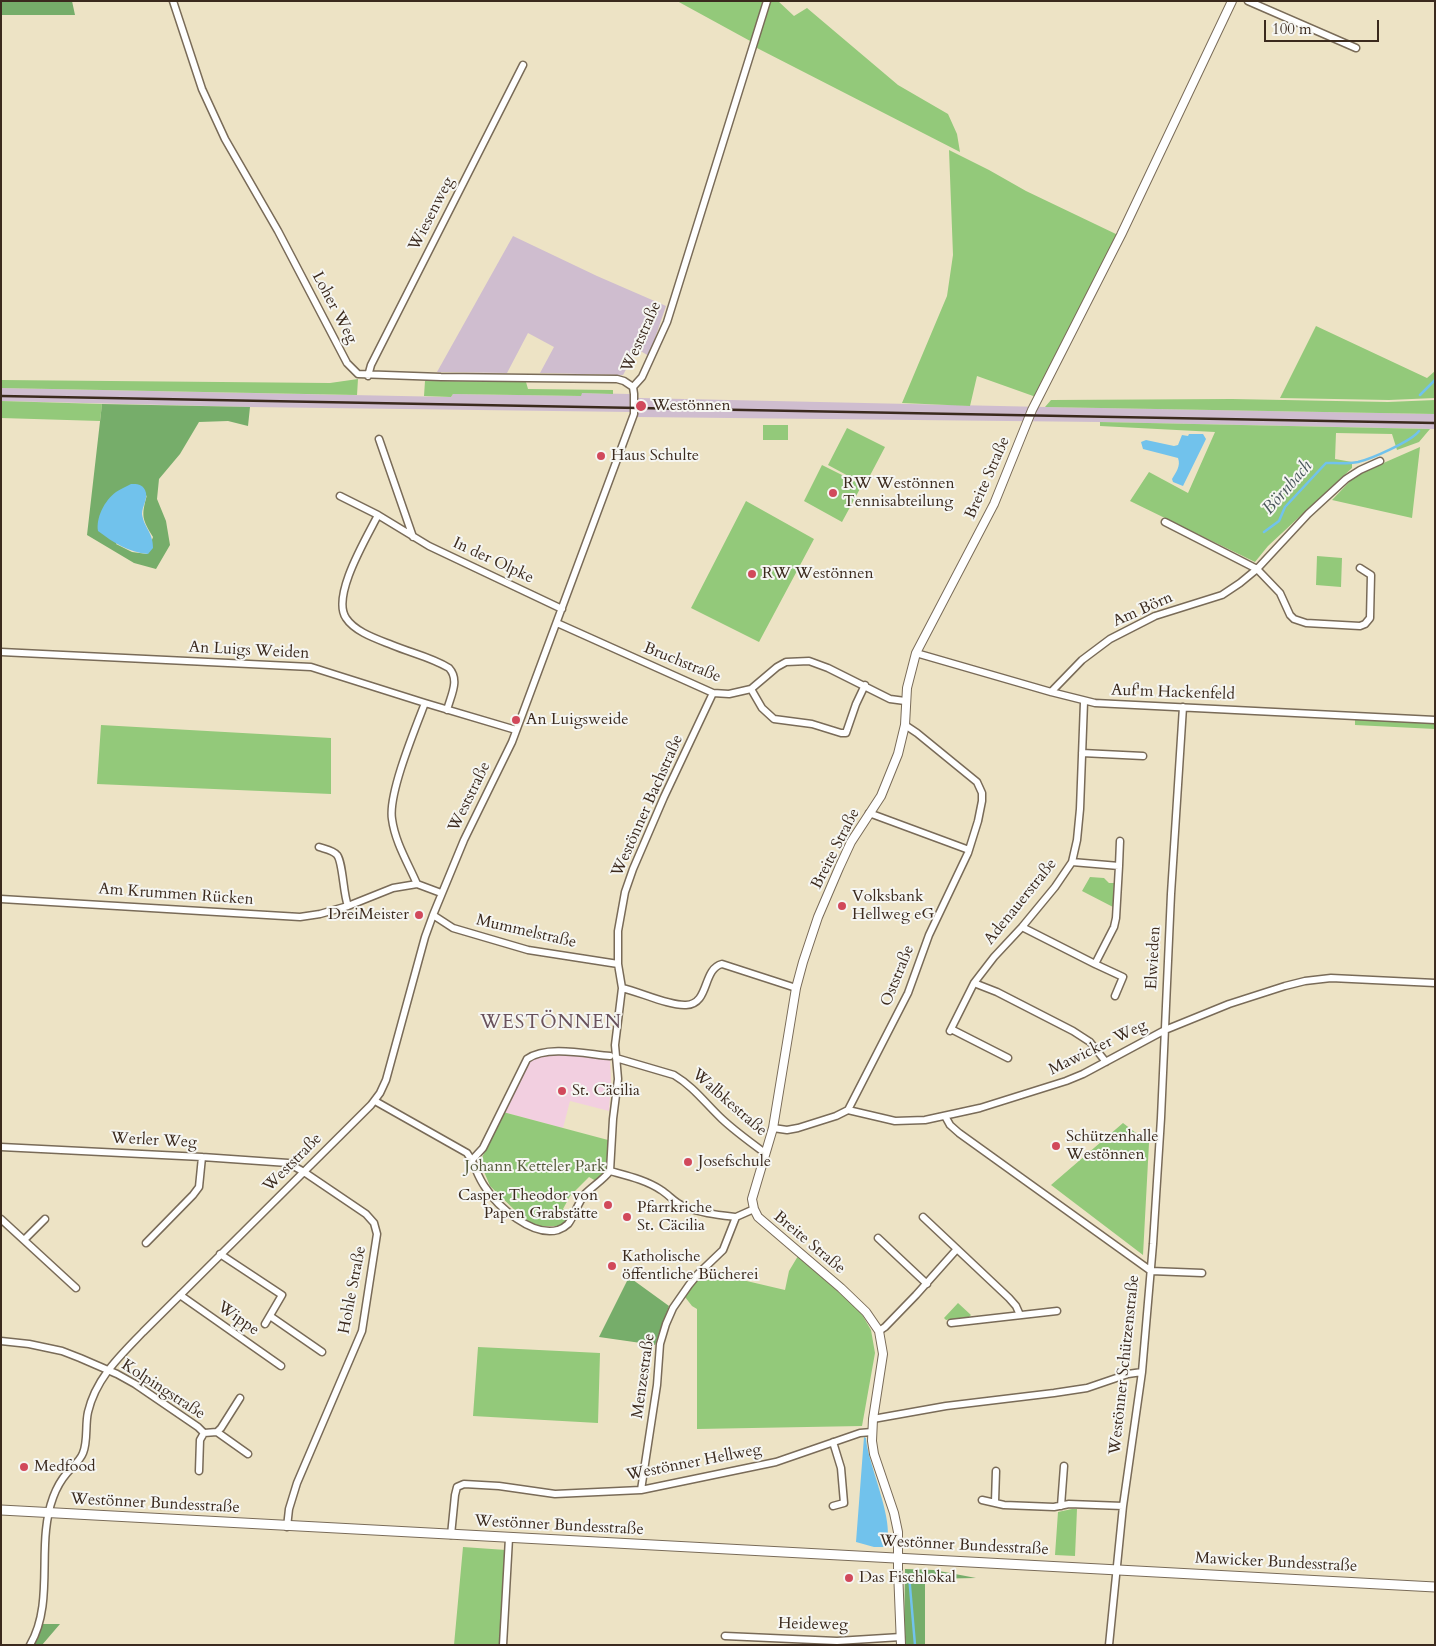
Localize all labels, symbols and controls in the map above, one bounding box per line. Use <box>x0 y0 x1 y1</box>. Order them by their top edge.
scale bar <box>1266 10 1381 42</box>
text: 100 m <box>1272 19 1312 39</box>
street label: Wiesenweg <box>405 174 459 254</box>
street label: Loher Weg <box>307 269 361 347</box>
street label: Weststraße <box>618 299 666 375</box>
place label: Westönnen <box>652 396 731 416</box>
marker: Westönnen <box>634 399 648 413</box>
street label: Breite Straße <box>961 434 1015 522</box>
place label: Haus Schulte <box>611 446 699 466</box>
marker: Haus Schulte <box>595 450 607 462</box>
water label: Börnbach <box>1259 456 1317 520</box>
place label: RW Westönnen Tennisabteilung <box>843 474 955 512</box>
marker: RW Westönnen Tennisabteilung <box>827 487 839 499</box>
street label: In der Olpke <box>450 534 536 588</box>
place label: RW Westönnen <box>762 564 874 584</box>
marker: RW Westönnen <box>746 568 758 580</box>
street label: Am Börn <box>1110 588 1176 632</box>
street label: An Luigs Weiden <box>188 638 310 664</box>
street label: Bruchstraße <box>641 639 723 687</box>
street label: Auf'm Hackenfeld <box>1111 681 1235 705</box>
place label: An Luigsweide <box>526 710 628 730</box>
marker: An Luigsweide <box>510 714 522 726</box>
street label: Westönner Bachstraße <box>608 732 688 880</box>
street label: Weststraße <box>445 759 495 835</box>
street label: Breite Straße <box>808 806 864 892</box>
street label: Adenauerstraße <box>980 855 1062 949</box>
street label: Am Krummen Rücken <box>98 880 254 910</box>
place label: Volksbank Hellweg eG <box>852 887 934 925</box>
marker: Volksbank Hellweg eG <box>836 900 848 912</box>
place label: DreiMeister <box>328 905 409 925</box>
marker: DreiMeister <box>413 909 425 921</box>
street label: Mummelstraße <box>474 911 578 953</box>
street label: Elwieden <box>1143 926 1165 990</box>
street label: Oststraße <box>877 943 919 1009</box>
district label: WESTÖNNEN <box>479 1013 623 1035</box>
street label: Mawicker Weg <box>1046 1016 1150 1080</box>
street label: Walbkestraße <box>688 1065 770 1141</box>
place label: St. Cäcilia <box>572 1081 640 1101</box>
marker: St. Cäcilia <box>556 1085 568 1097</box>
place label: Schützenhalle Westönnen <box>1066 1127 1159 1165</box>
street label: Werler Weg <box>110 1129 198 1153</box>
street label: Weststraße <box>260 1130 326 1196</box>
marker: Schützenhalle Westönnen <box>1050 1140 1062 1152</box>
place label: Josefschule <box>698 1152 771 1172</box>
marker: Josefschule <box>682 1156 694 1168</box>
park label: Johann Ketteler Park <box>464 1157 606 1177</box>
place label: Casper Theodor von Papen Grabstätte <box>458 1186 598 1224</box>
place label: Pfarrkriche St. Cäcilia <box>637 1198 712 1236</box>
marker: Casper Theodor von Papen Grabstätte <box>602 1199 614 1211</box>
street label: Breite Straße <box>769 1207 849 1279</box>
marker: Pfarrkriche St. Cäcilia <box>621 1211 633 1223</box>
street label: Hohle Straße <box>335 1244 371 1336</box>
place label: Katholische öffentliche Bücherei <box>622 1247 758 1285</box>
marker: Katholische öffentliche Bücherei <box>606 1260 618 1272</box>
street label: Westönner Schützenstraße <box>1106 1274 1144 1456</box>
street label: Wippe <box>213 1298 263 1340</box>
street label: Menzestraße <box>629 1332 659 1420</box>
street label: Kolpingstraße <box>118 1356 208 1424</box>
street label: Westönner Hellweg <box>625 1440 763 1486</box>
place label: Medfood <box>34 1457 96 1477</box>
marker: Medfood <box>18 1461 30 1473</box>
street label: Westönner Bundesstraße <box>70 1490 240 1518</box>
street label: Westönner Bundesstraße <box>474 1512 644 1540</box>
street label: Westönner Bundesstraße <box>879 1532 1049 1560</box>
street label: Mawicker Bundesstraße <box>1194 1549 1358 1577</box>
place label: Das Fischlokal <box>859 1568 956 1588</box>
marker: Das Fischlokal <box>843 1572 855 1584</box>
street label: Heideweg <box>778 1615 848 1635</box>

